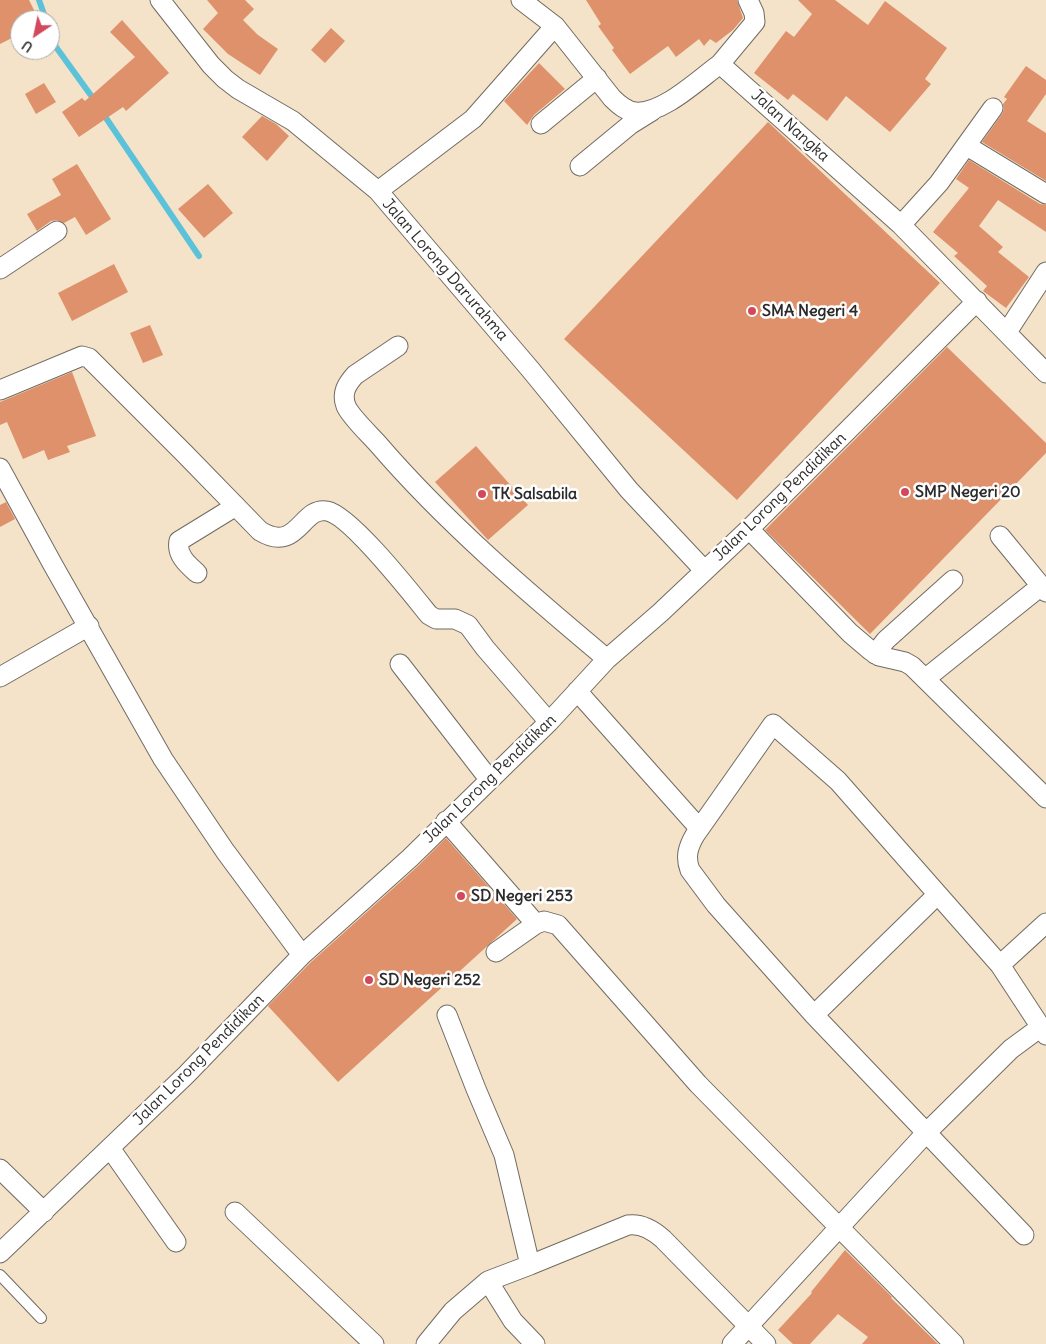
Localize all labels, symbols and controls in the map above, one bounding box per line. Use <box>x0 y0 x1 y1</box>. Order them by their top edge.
north arrow <box>10 10 60 60</box>
text: U <box>18 36 36 57</box>
street label: Jalan Nangka <box>747 86 833 166</box>
street label: Jalan Lorong Darurahma <box>378 195 512 345</box>
place label: SMA Negeri 4 <box>762 301 858 321</box>
marker: SMA Negeri 4 <box>746 305 758 317</box>
street label: Jalan Lorong Pendidikan <box>710 429 850 565</box>
place label: SMP Negeri 20 <box>915 482 1021 502</box>
place label: TK Salsabila <box>492 484 577 504</box>
marker: SMP Negeri 20 <box>899 486 911 498</box>
marker: TK Salsabila <box>476 488 488 500</box>
street label: Jalan Lorong Pendidikan <box>420 711 560 847</box>
place label: SD Negeri 253 <box>471 886 573 906</box>
marker: SD Negeri 253 <box>455 890 467 902</box>
place label: SD Negeri 252 <box>379 970 481 990</box>
marker: SD Negeri 252 <box>363 974 375 986</box>
street label: Jalan Lorong Pendidikan <box>130 991 268 1129</box>

